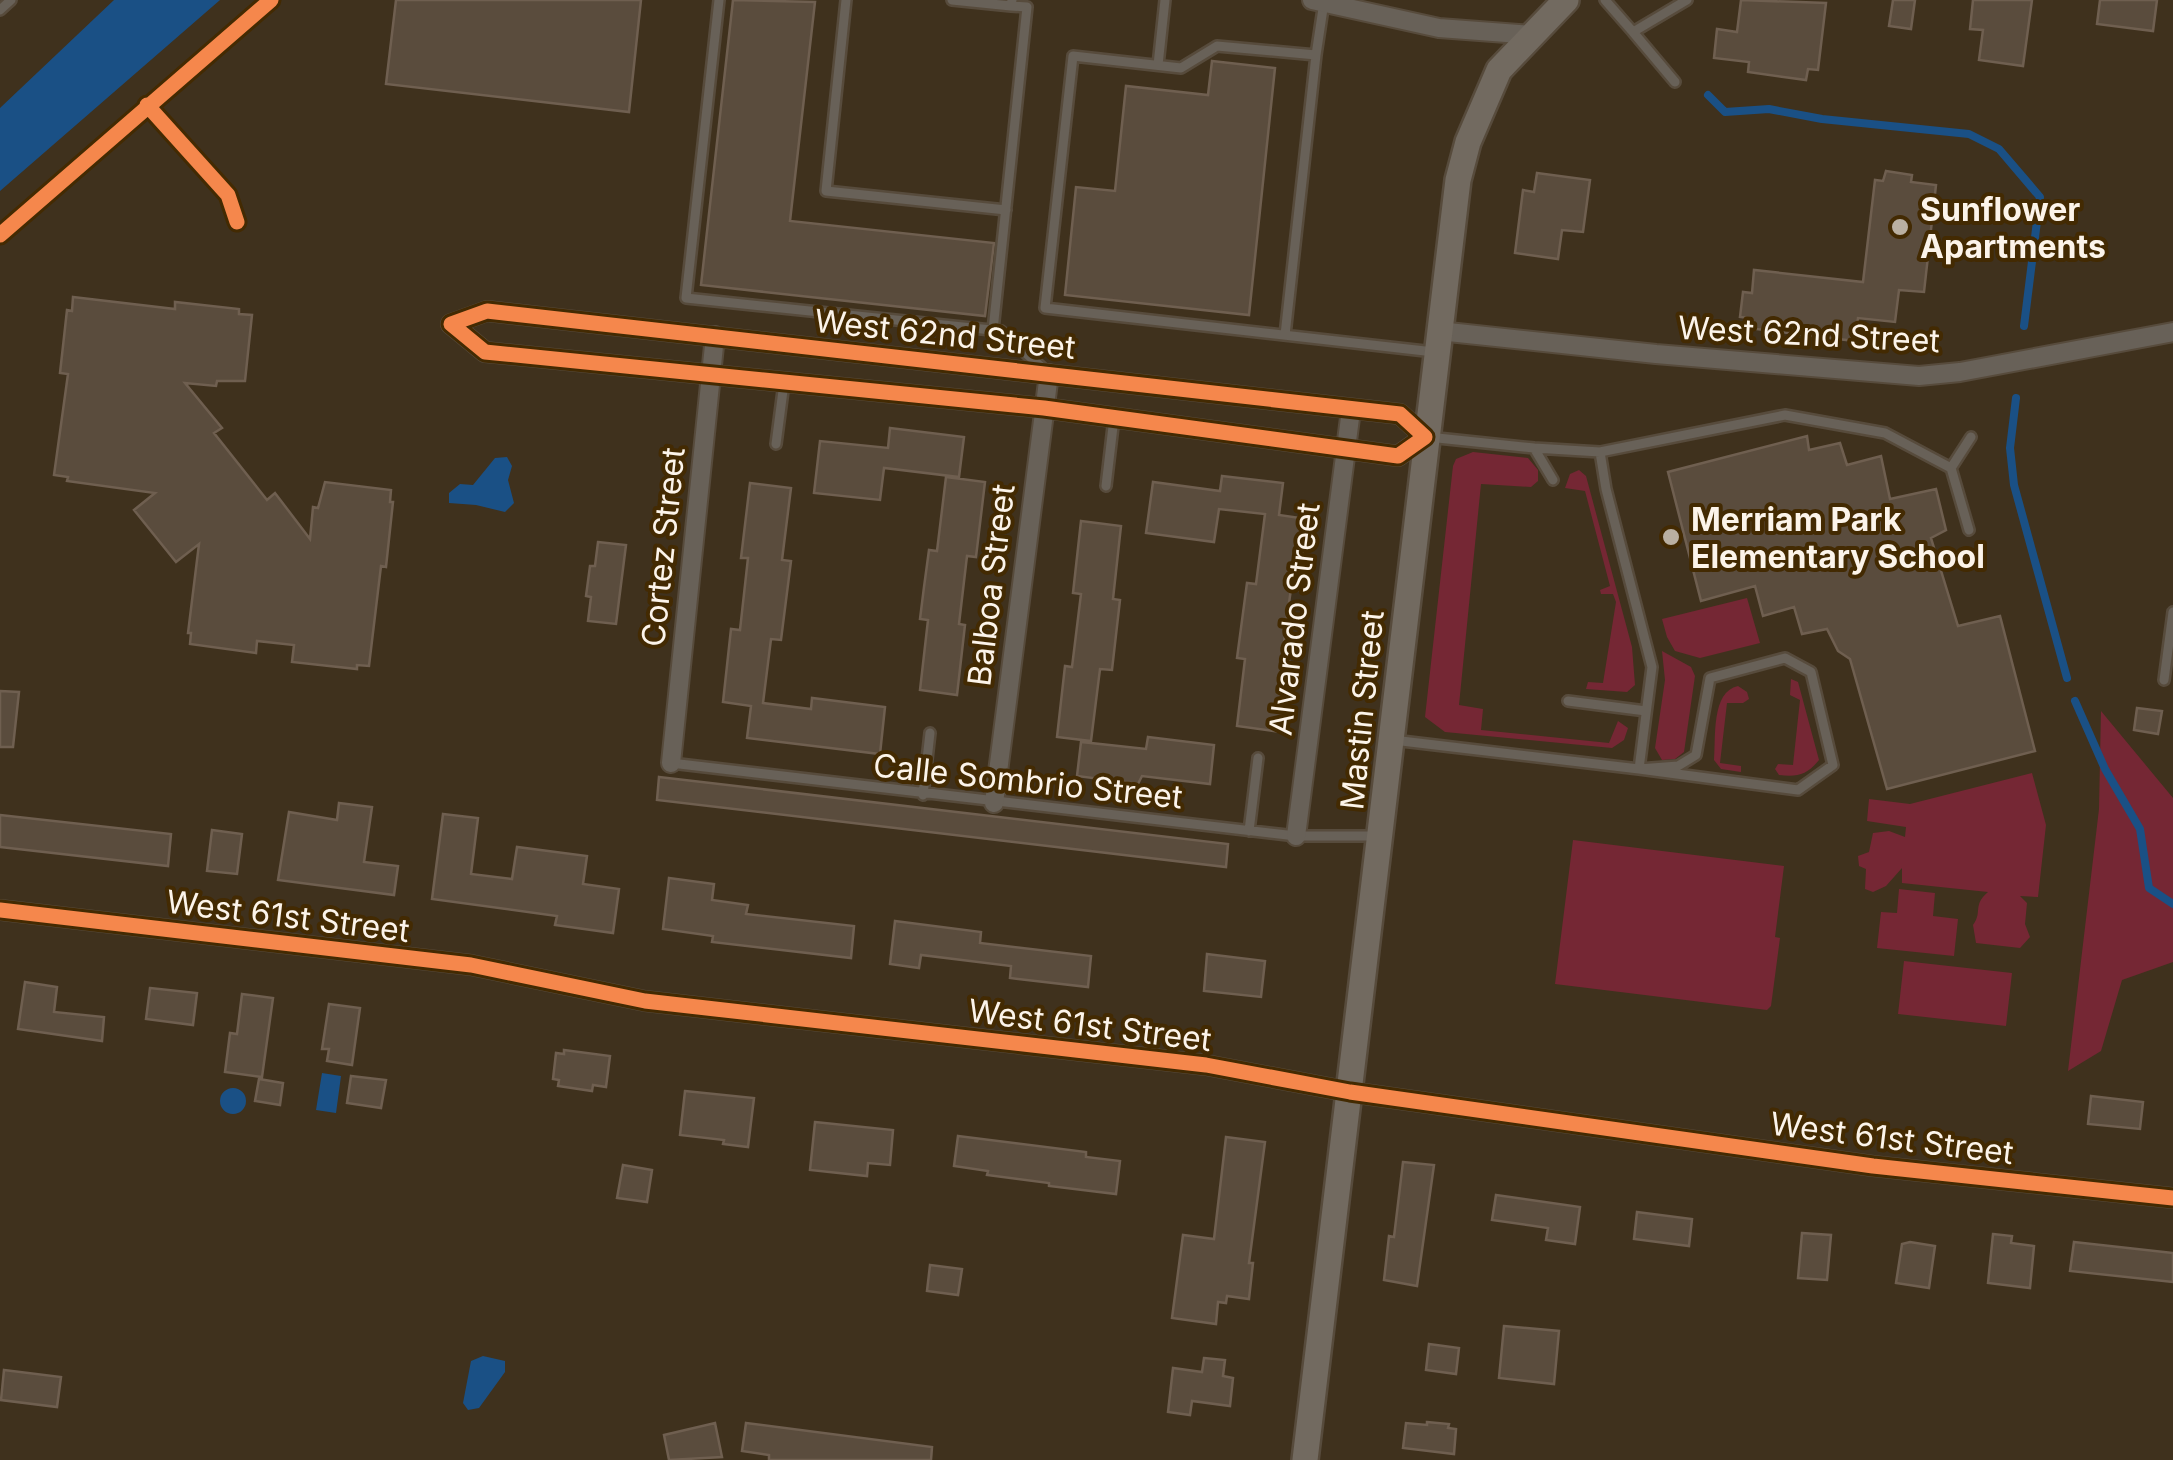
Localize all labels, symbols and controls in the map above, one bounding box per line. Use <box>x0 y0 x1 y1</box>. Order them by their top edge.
place label: Sunflower Apartments <box>1920 190 2106 266</box>
marker: Sunflower Apartments <box>1889 216 1911 238</box>
street label: West 62nd Street <box>813 301 1077 367</box>
street label: West 62nd Street <box>1677 308 1941 360</box>
street label: Cortez Street <box>633 445 693 649</box>
street label: Balboa Street <box>959 482 1023 688</box>
place label: Merriam Park Elementary School <box>1691 500 1985 576</box>
street label: Alvarado Street <box>1260 501 1328 737</box>
marker: Merriam Park Elementary School <box>1660 526 1682 548</box>
street label: Mastin Street <box>1332 608 1392 812</box>
street label: Calle Sombrio Street <box>872 745 1184 817</box>
street label: West 61st Street <box>164 882 412 950</box>
street label: West 61st Street <box>966 991 1214 1059</box>
street label: West 61st Street <box>1768 1104 2016 1172</box>

